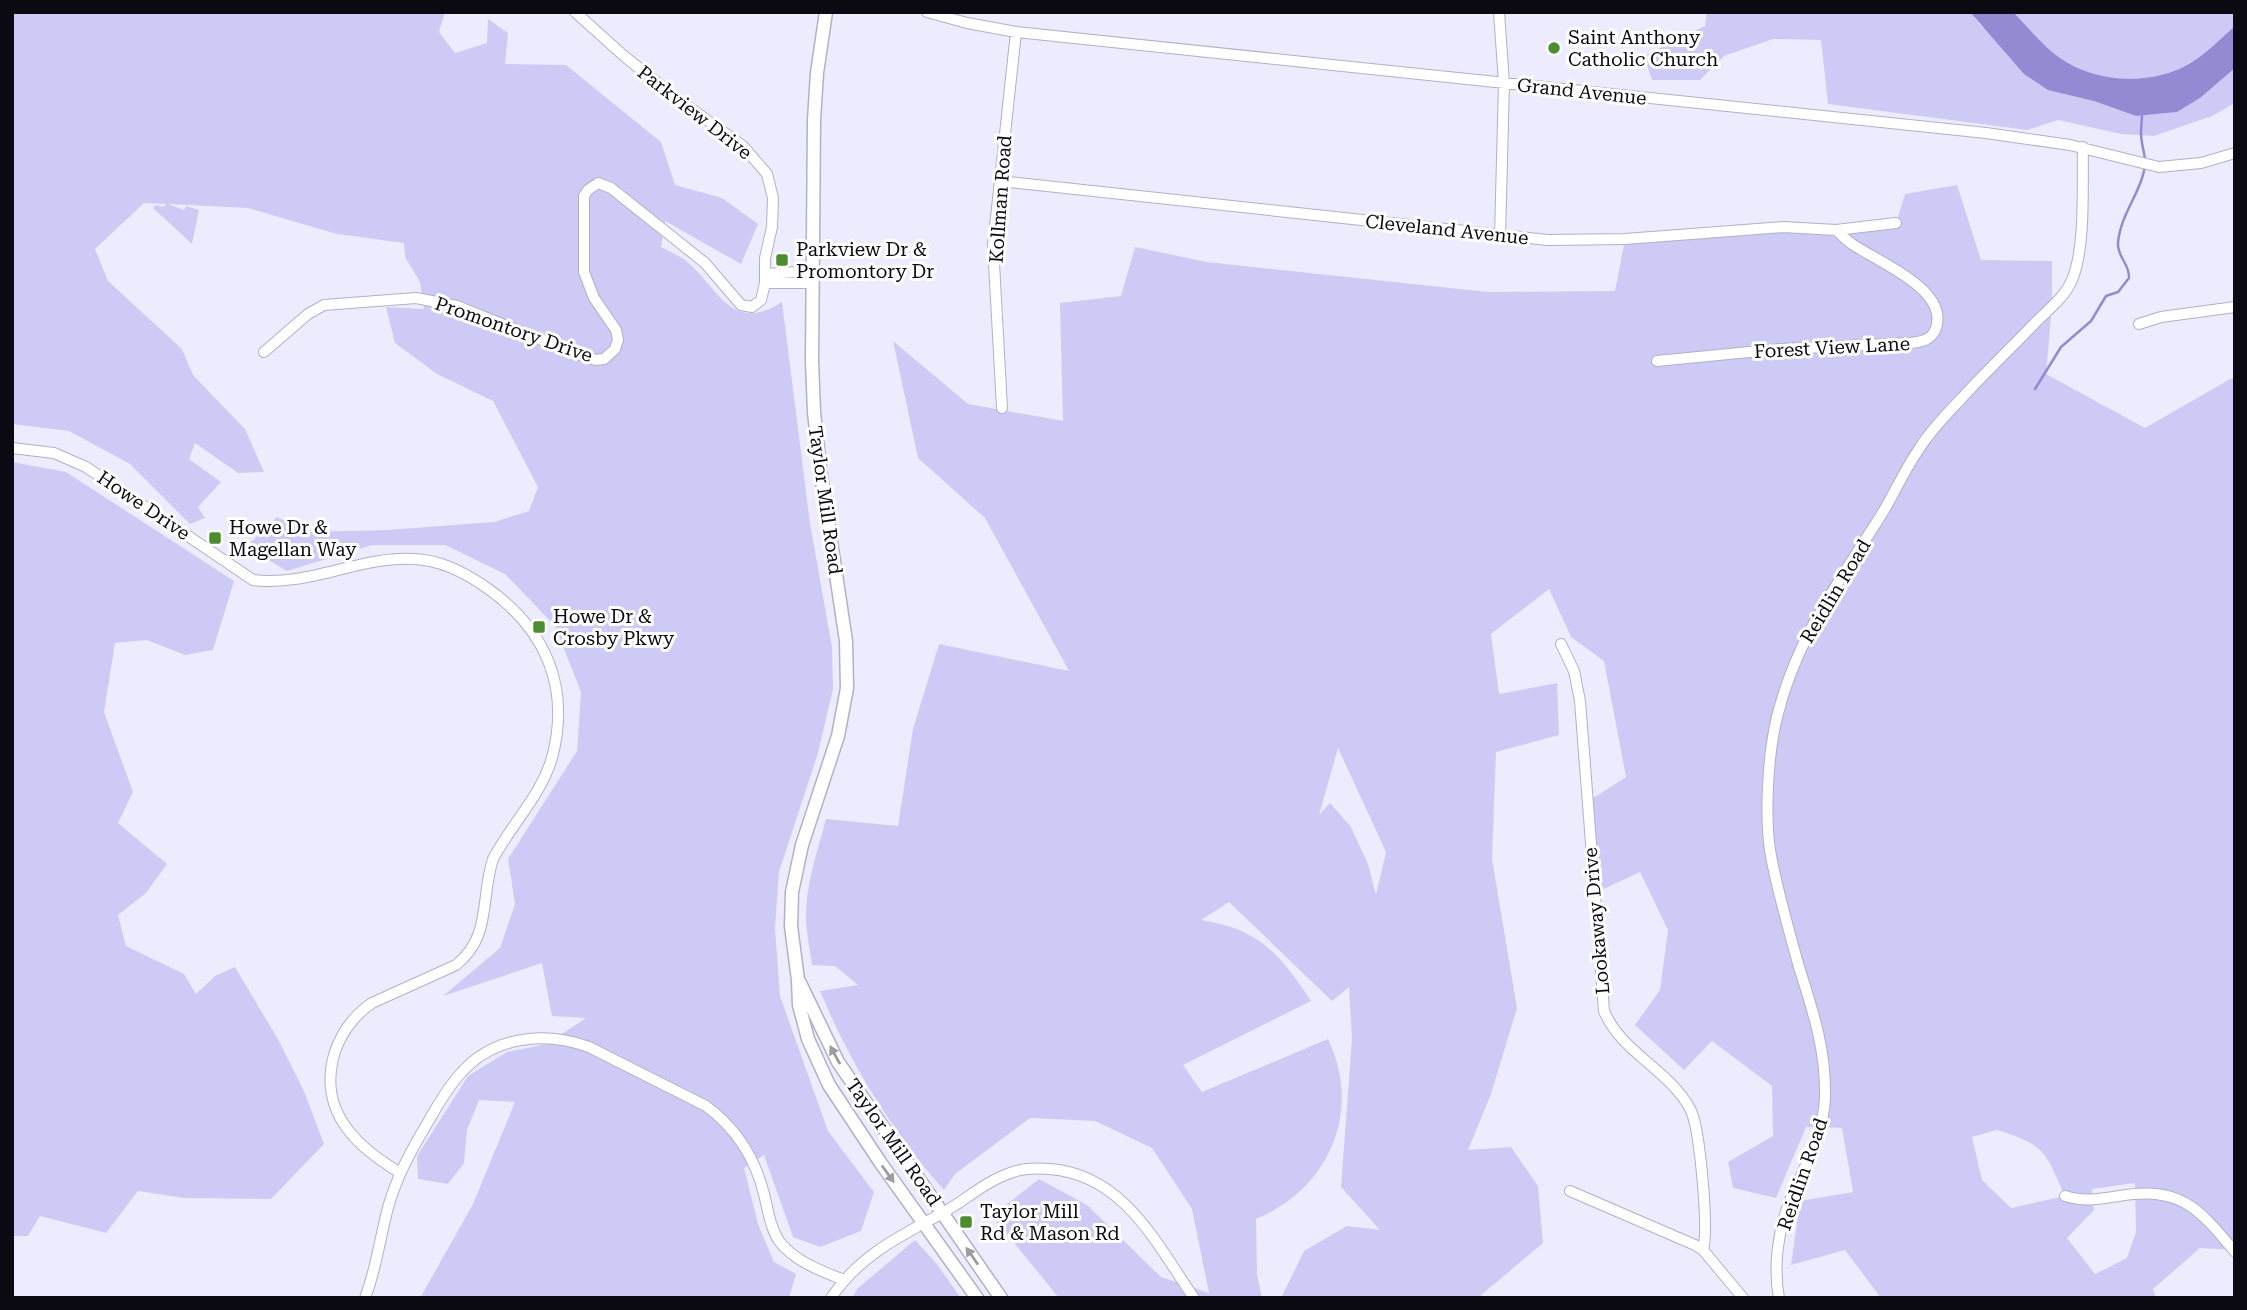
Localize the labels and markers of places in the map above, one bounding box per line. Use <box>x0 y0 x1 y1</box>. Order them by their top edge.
place label: Saint Anthony Catholic Church <box>1568 26 1718 71</box>
marker: Saint Anthony Catholic Church <box>1546 40 1562 56</box>
place label: Parkview Dr & Promontory Dr <box>796 238 934 283</box>
marker: Parkview Dr & Promontory Dr <box>774 252 790 268</box>
place label: Howe Dr & Magellan Way <box>229 516 357 561</box>
marker: Howe Dr & Magellan Way <box>207 530 223 546</box>
place label: Howe Dr & Crosby Pkwy <box>553 605 675 650</box>
marker: Howe Dr & Crosby Pkwy <box>531 619 547 635</box>
place label: Taylor Mill Rd & Mason Rd <box>980 1200 1120 1245</box>
marker: Taylor Mill Rd & Mason Rd <box>958 1214 974 1230</box>

